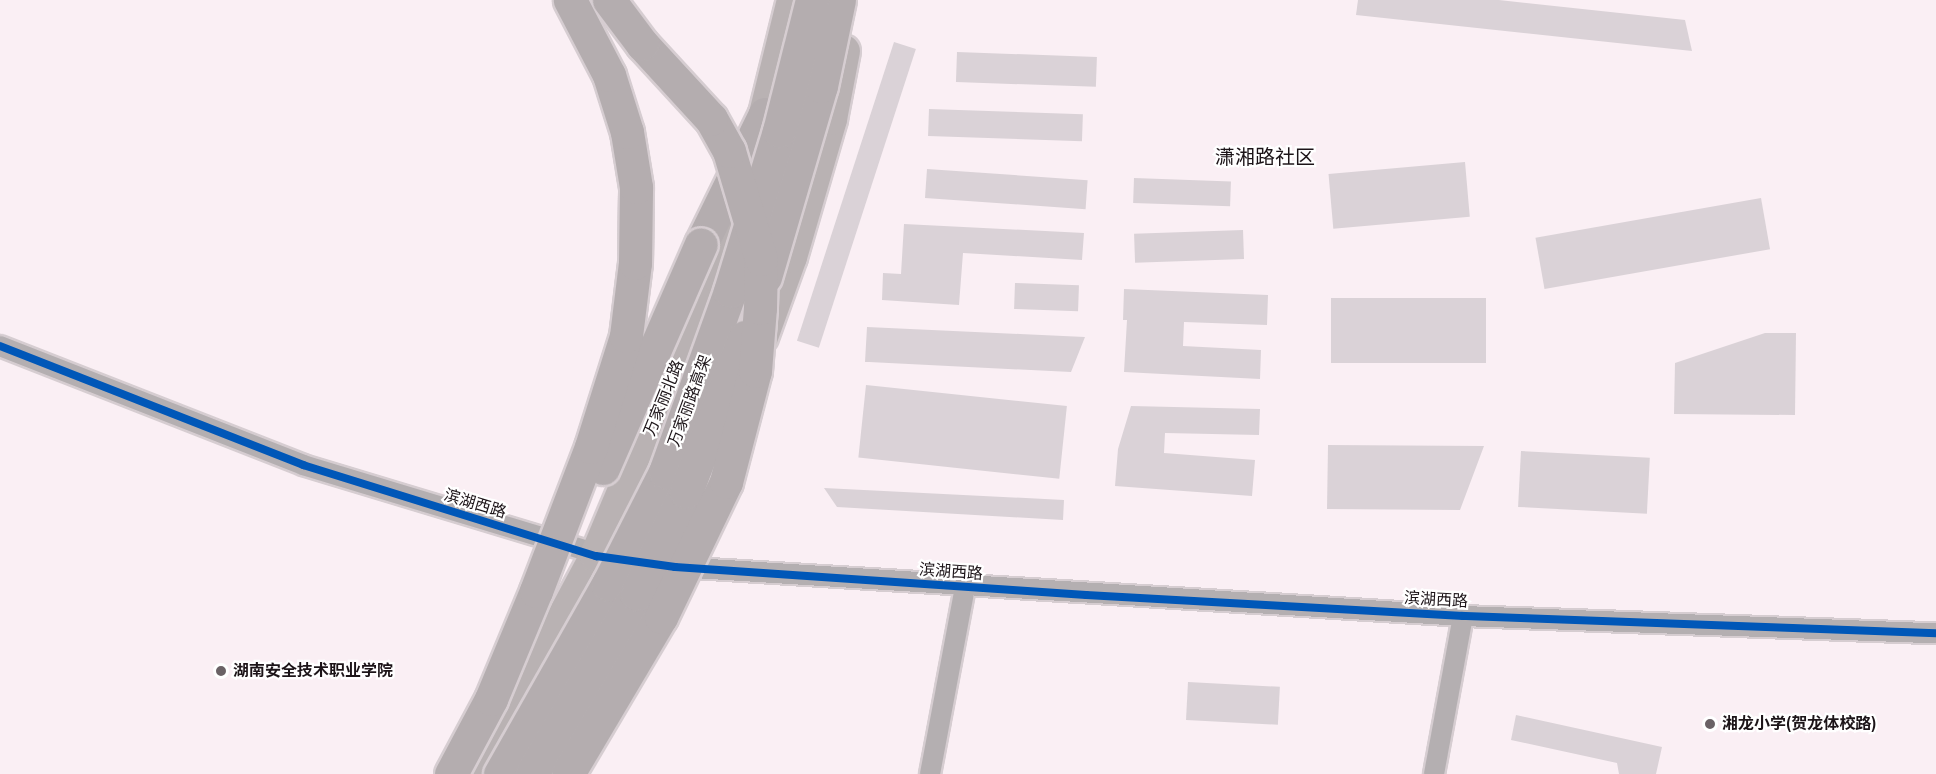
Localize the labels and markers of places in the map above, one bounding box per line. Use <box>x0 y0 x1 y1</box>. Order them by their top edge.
place label: 湖南安全技术职业学院 <box>233 661 393 681</box>
marker: 湖南安全技术职业学院 <box>214 664 228 678</box>
place label: 湘龙小学(贺龙体校路) <box>1722 714 1877 734</box>
marker: 湘龙小学(贺龙体校路) <box>1703 717 1717 731</box>

